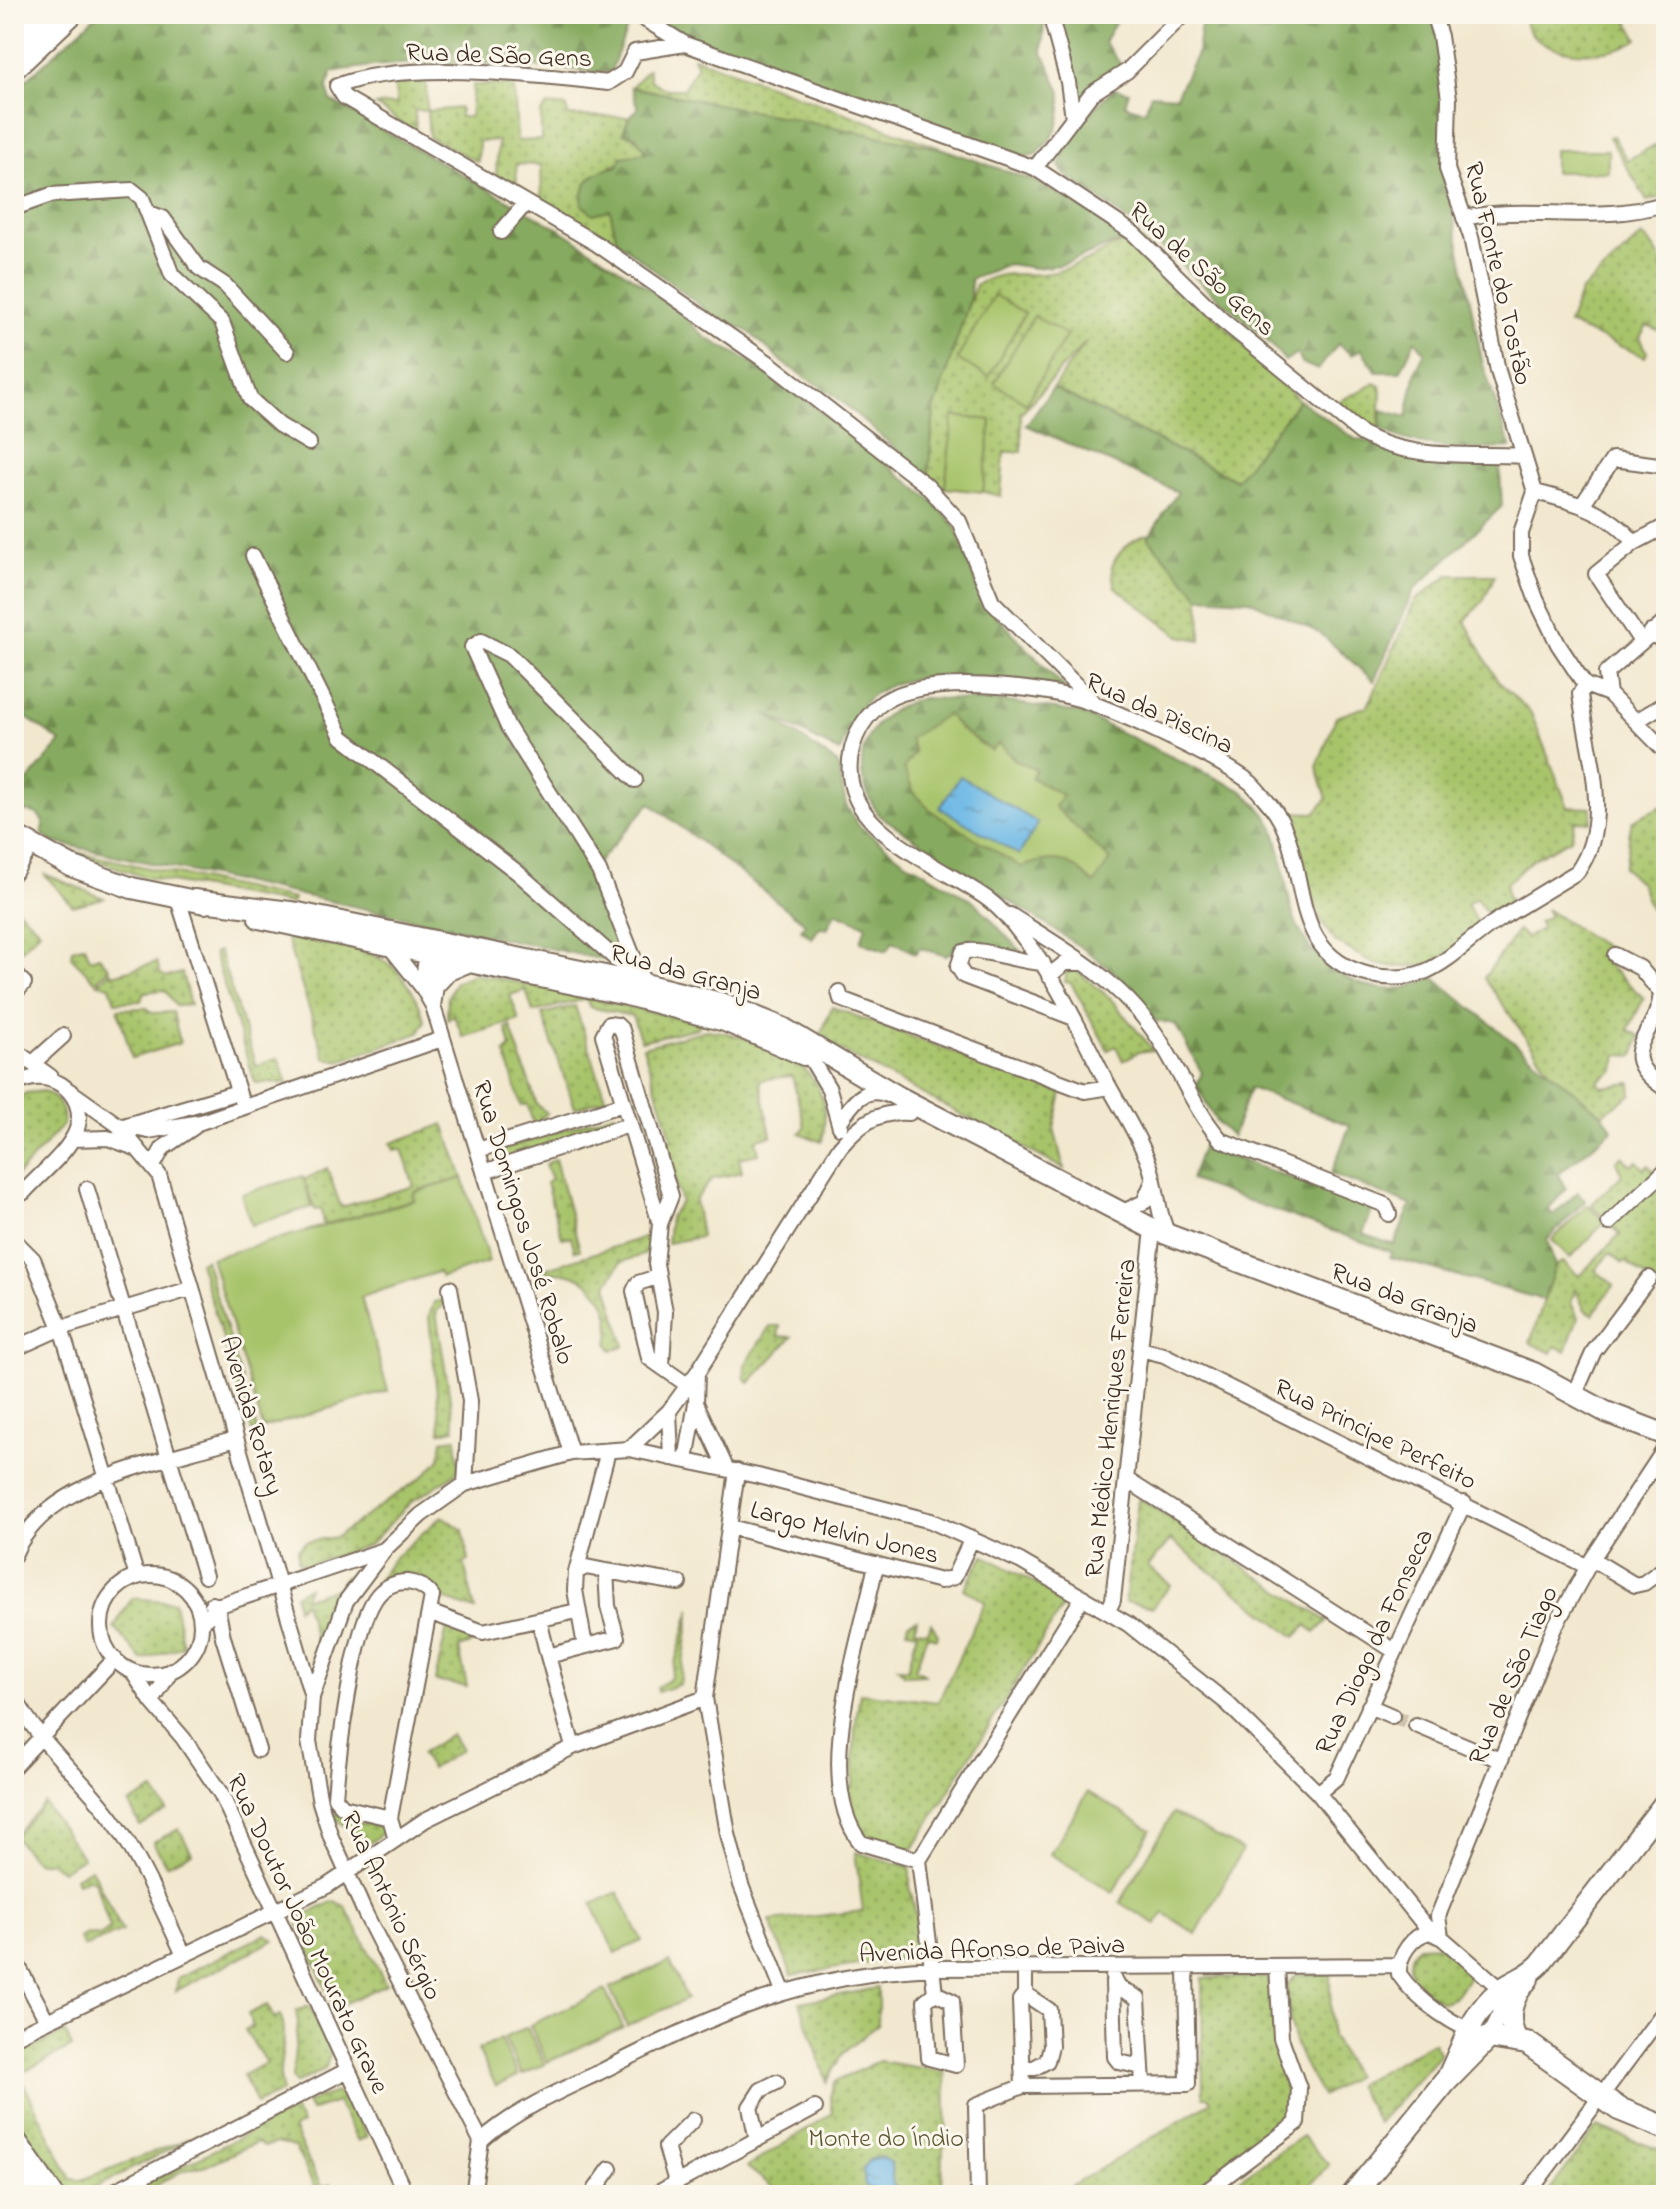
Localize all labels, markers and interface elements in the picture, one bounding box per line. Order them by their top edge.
street label: Rua de São Gens [405,35,593,79]
street label: Rua Fonte do Tostão [1453,158,1541,389]
street label: Rua de São Gens [1119,194,1283,347]
street label: Rua da Piscina [1078,664,1239,766]
street label: Rua da Granja [605,935,765,1012]
street label: Rua Domingos José Robalo [461,1076,583,1370]
street label: Rua da Granja [1325,1254,1483,1345]
street label: Rua Médico Henriques Ferreira [1076,1257,1148,1580]
street label: Avenida Rotary [208,1332,292,1500]
street label: Rua Principe Perfeito [1267,1370,1482,1501]
street label: Largo Melvin Jones [746,1492,943,1576]
street label: Rua Diogo da Fonseca [1307,1523,1445,1761]
street label: Rua de São Tiago [1460,1581,1570,1772]
street label: Rua Doutor João Mourato Grave [215,1768,397,2101]
street label: Rua António Sérgio [330,1806,451,2007]
street label: Avenida Afonso de Paiva [858,1927,1126,1975]
park label: Monte do Índio [808,2121,964,2159]

